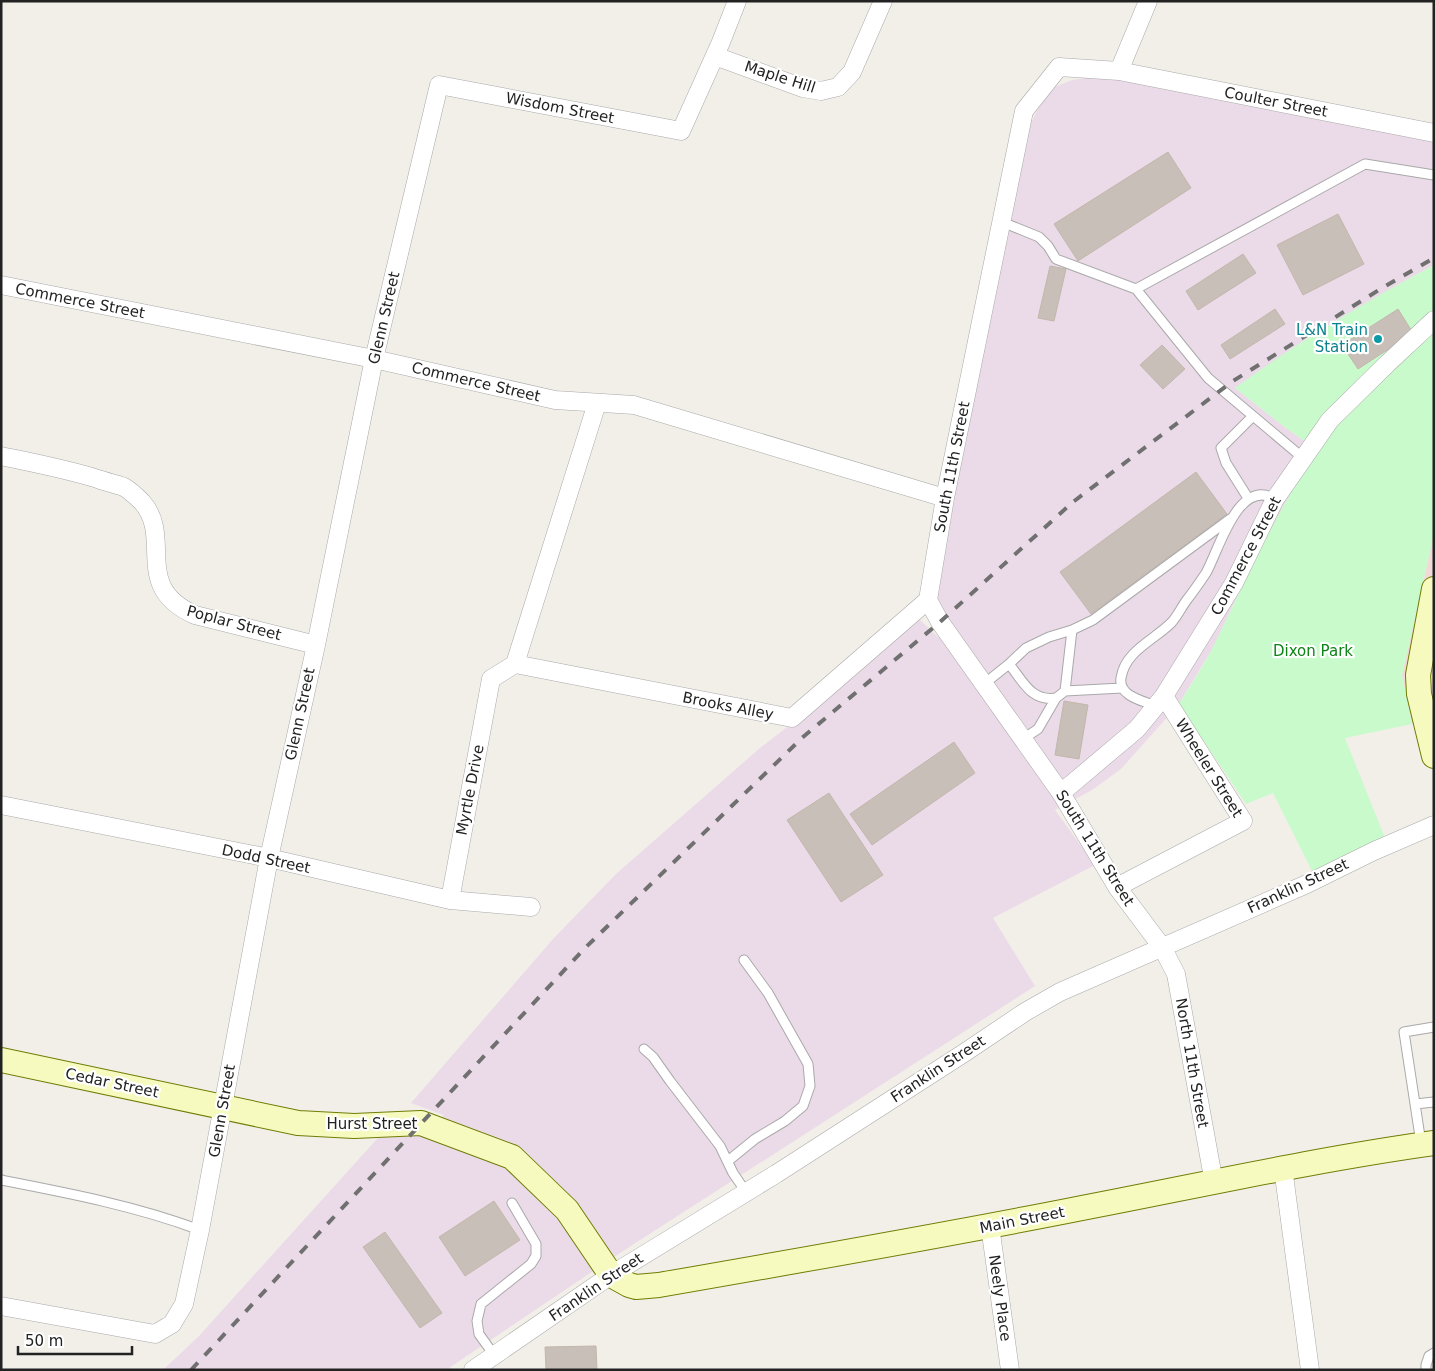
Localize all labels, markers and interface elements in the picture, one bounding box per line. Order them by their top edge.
street label: Maple Hill [742,57,818,97]
street label: Coulter Street [1223,83,1329,121]
street label: Wisdom Street [504,89,616,127]
street label: Glenn Street [365,270,403,366]
street label: Commerce Street [14,280,147,322]
place label: L&N Train Station [1296,321,1368,356]
marker: L&N Train Station [1372,333,1384,345]
street label: Commerce Street [410,358,542,406]
street label: South 11th Street [930,400,974,534]
street label: Commerce Street [1207,494,1285,618]
street label: Poplar Street [185,602,283,644]
park label: Dixon Park [1273,642,1353,660]
street label: Glenn Street [281,666,319,762]
street label: Brooks Alley [681,688,775,724]
street label: Wheeler Street [1172,715,1247,821]
street label: Myrtle Drive [452,743,488,837]
street label: South 11th Street [1052,787,1138,909]
street label: Dodd Street [220,841,312,877]
street label: Franklin Street [1245,855,1351,917]
street label: North 11th Street [1172,997,1212,1129]
street label: Franklin Street [887,1032,989,1106]
street label: Glenn Street [205,1063,239,1159]
street label: Cedar Street [64,1064,160,1102]
street label: Hurst Street [327,1115,418,1133]
street label: Main Street [978,1203,1066,1237]
street label: Franklin Street [546,1249,646,1325]
street label: Neely Place [985,1253,1015,1343]
scale bar [18,1324,131,1356]
text: 50 m [25,1332,63,1350]

